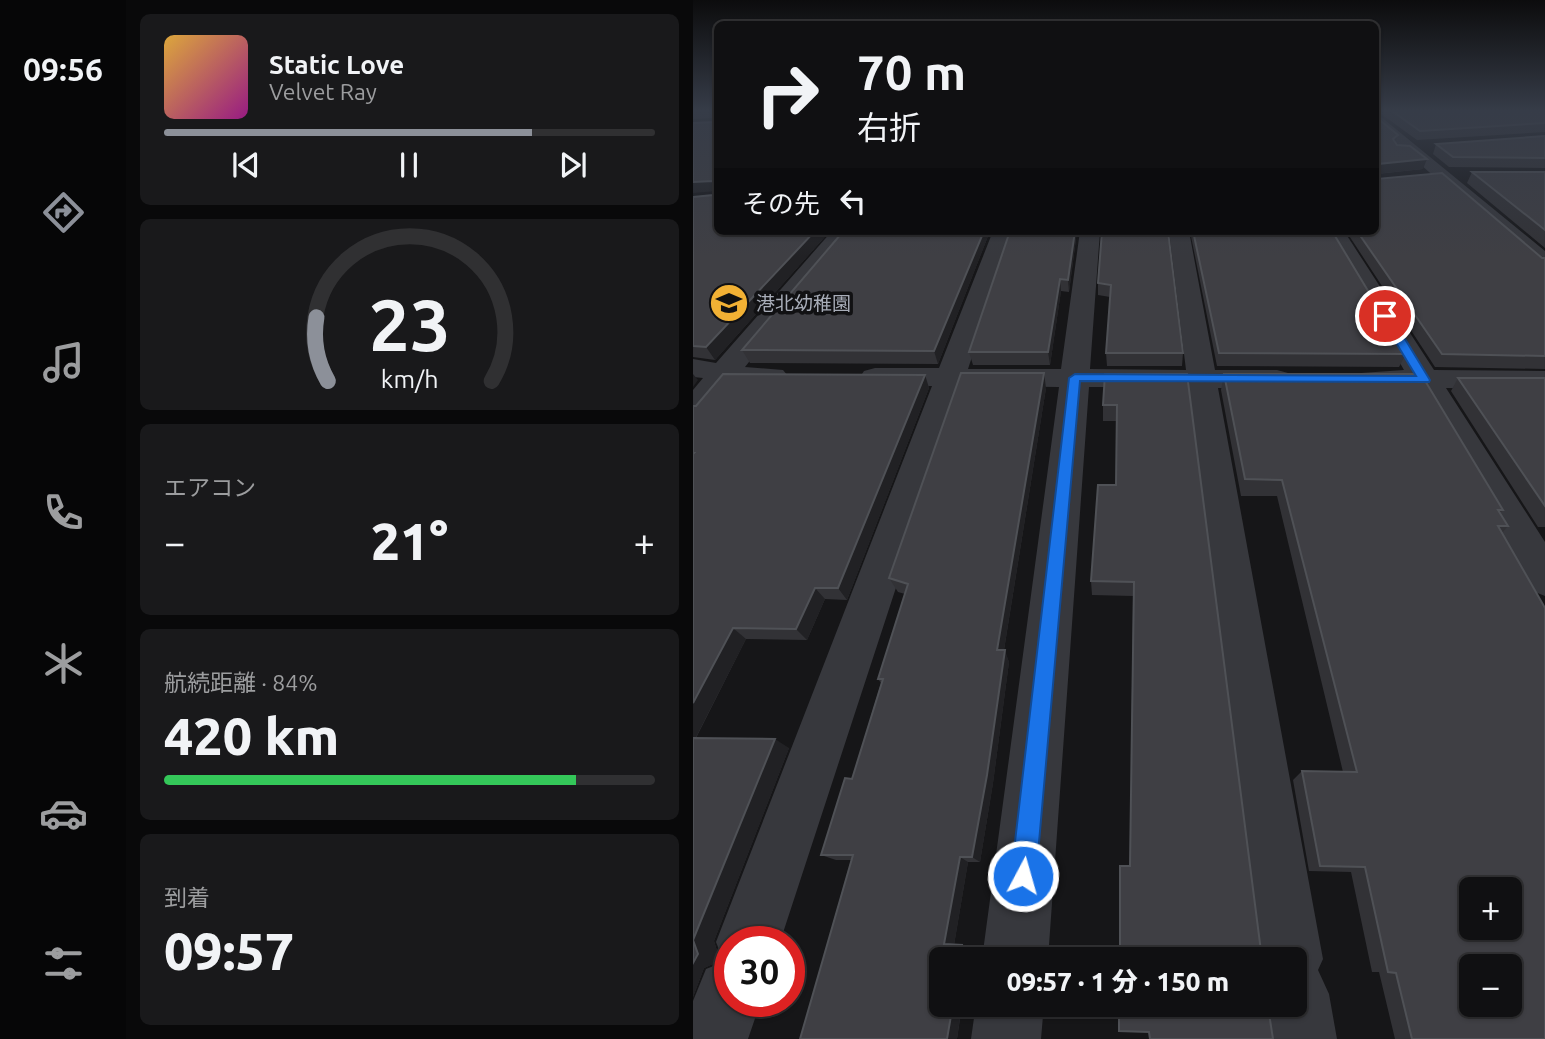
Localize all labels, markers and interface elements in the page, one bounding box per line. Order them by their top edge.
text: 70 m [857,44,966,99]
icon: right [742,49,833,140]
text: Static Love [269,50,404,79]
text: 09:56 [23,51,103,87]
text: Velvet Ray [269,79,377,104]
text: 右折 [857,109,921,145]
icon: previous [227,146,265,184]
icon: pause [390,146,428,184]
icon: next [554,146,592,184]
icon: left [834,182,872,220]
icon: directions [39,188,88,237]
text: その先 [742,189,820,218]
school or university icon: 港北幼稚園 [708,282,750,324]
text: 23 [368,283,451,365]
pin [1355,286,1415,346]
place label: 港北幼稚園 [756,292,851,314]
icon: arrive [1366,297,1404,335]
icon: music [39,338,88,387]
text: km/h [381,364,438,392]
text: エアコン [164,475,256,500]
icon: phone [39,488,88,537]
text: 21° [371,512,448,570]
text: − [164,521,185,563]
text: + [634,521,655,563]
icon: climate [39,639,88,688]
text: 航続距離 · 84% [164,670,317,695]
text: 420 km [164,707,339,765]
icon: car [39,789,88,838]
position arrow [986,839,1060,913]
map controls [1459,877,1522,1017]
button: + [1459,877,1522,940]
text: 到着 [164,885,210,910]
text: 09:57 [164,922,294,980]
speed limit sign: 30 [714,926,805,1017]
icon: filters [39,939,88,988]
button: − [1459,954,1522,1017]
text: 09:57 · 1 分 · 150 m [1007,967,1229,996]

